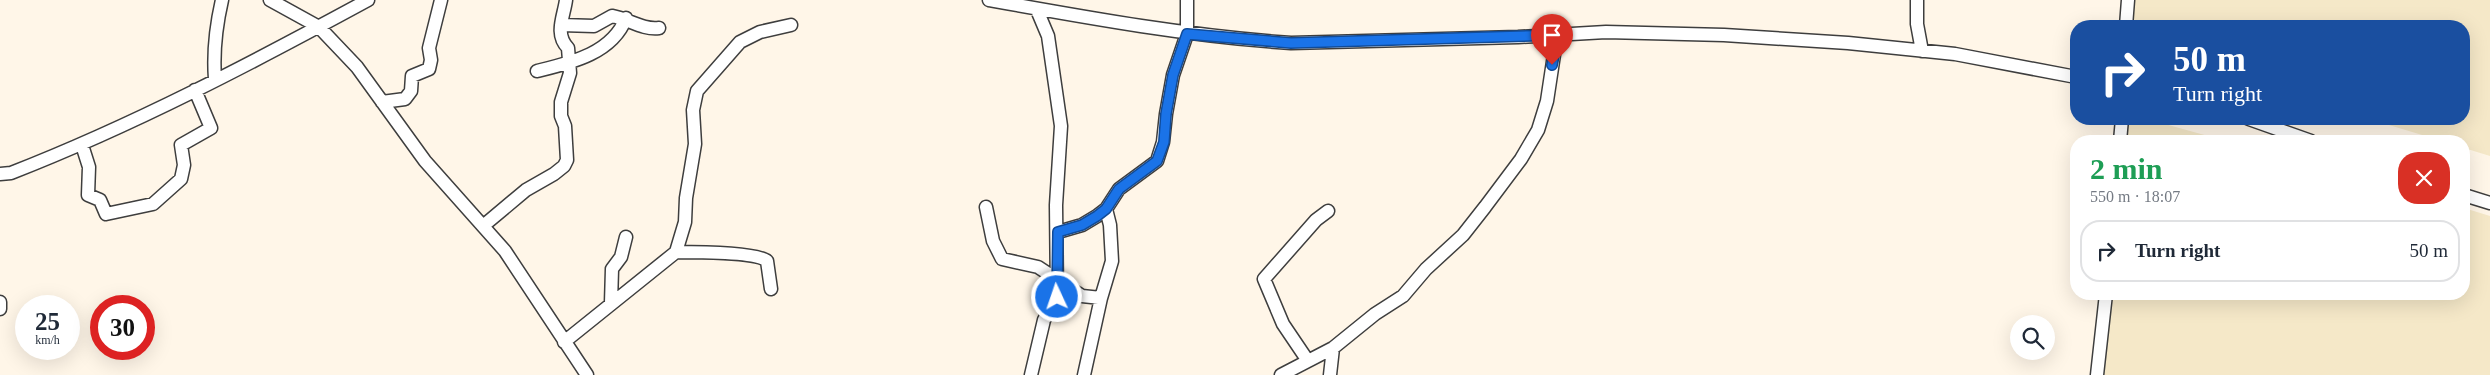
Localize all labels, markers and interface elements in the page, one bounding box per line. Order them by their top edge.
pin [1531,14,1573,65]
icon: arrive [1538,21,1566,49]
icon: right [2090,40,2155,105]
text: 50 m [2173,40,2246,79]
text: Turn right [2173,81,2262,106]
text: 2 min [2090,152,2163,185]
button: close [2398,152,2450,204]
text: 550 m · 18:07 [2090,188,2180,205]
icon: right [2092,237,2120,265]
text: Turn right [2135,240,2220,261]
text: 50 m [2409,240,2448,261]
position arrow [1030,270,1082,322]
speed limit sign: 30 [90,295,155,360]
text: 25 [35,308,60,335]
map controls [2010,315,2055,360]
button: search [2010,315,2055,360]
text: km/h [35,333,60,347]

